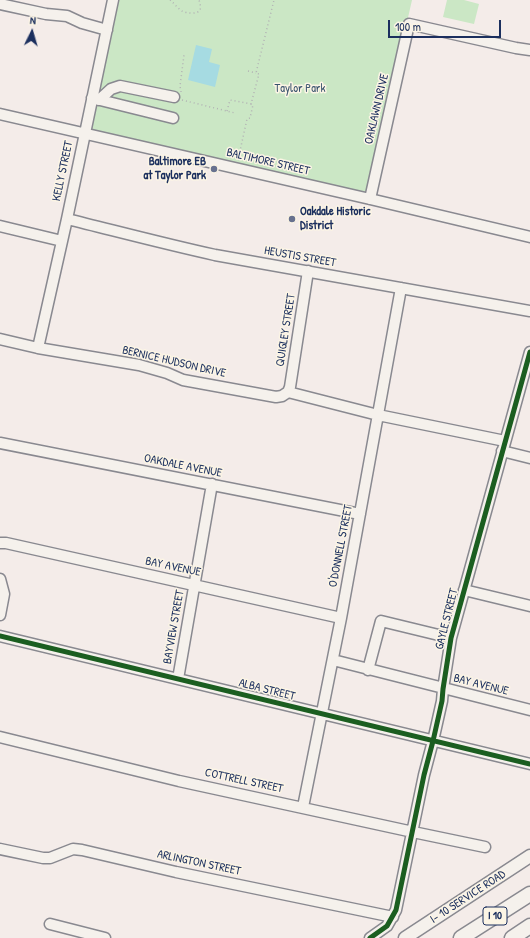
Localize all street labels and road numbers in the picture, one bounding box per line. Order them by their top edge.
street label: OAKLAWN DRIVE [362,72,392,146]
street label: KELLY STREET [50,139,76,203]
street label: BALTIMORE STREET [225,145,311,179]
street label: HEUSTIS STREET [263,244,337,270]
street label: QUIGLEY STREET [273,292,299,368]
street label: BERNICE HUDSON DRIVE [121,343,227,381]
street label: OAKDALE AVENUE [143,451,223,481]
street label: O'DONNELL STREET [326,504,356,588]
street label: BAY AVENUE [144,554,202,580]
street label: GAYLE STREET [432,587,462,651]
street label: BAYVIEW STREET [160,589,188,665]
street label: BAY AVENUE [452,671,510,699]
street label: ALBA STREET [237,676,297,704]
street label: COTTRELL STREET [204,766,284,796]
street label: ARLINGTON STREET [156,847,242,879]
street label: I- 10 SERVICE ROAD [428,867,508,927]
road number: I 10 [483,907,507,925]

